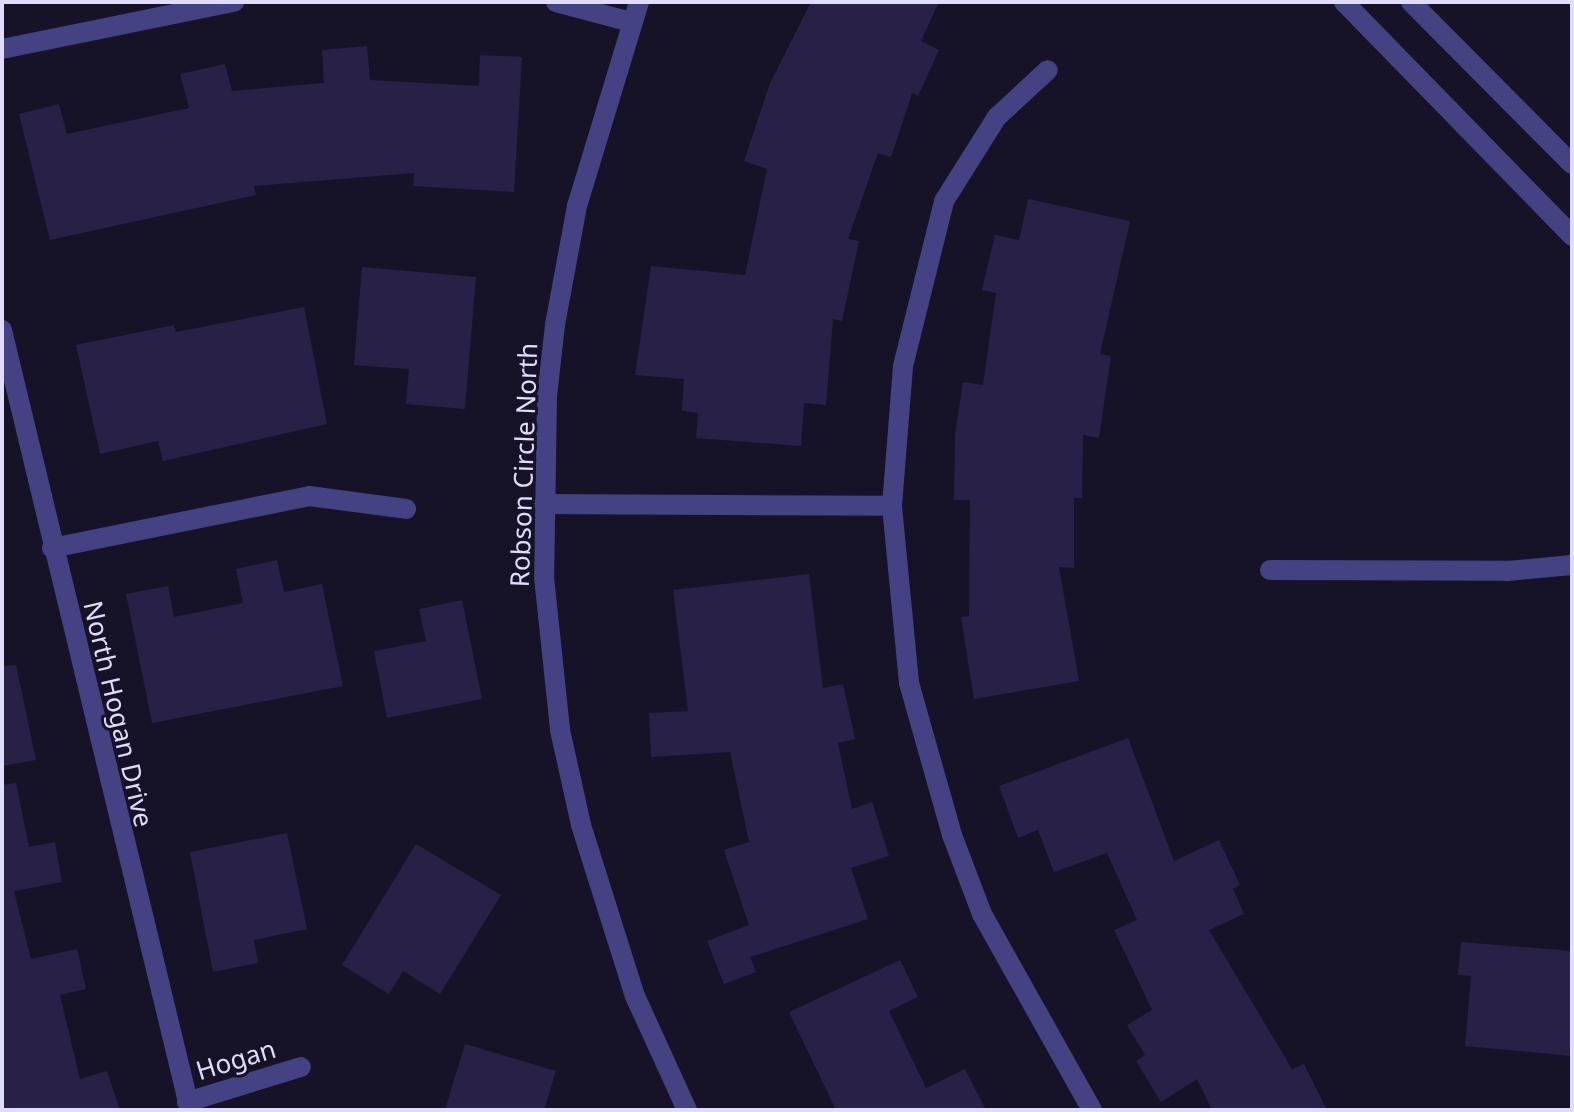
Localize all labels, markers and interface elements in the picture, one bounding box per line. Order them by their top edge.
street label: Robson Circle North [504,342,544,588]
street label: North Hogan Drive [77,598,159,830]
street label: Hogan [192,1033,280,1087]

